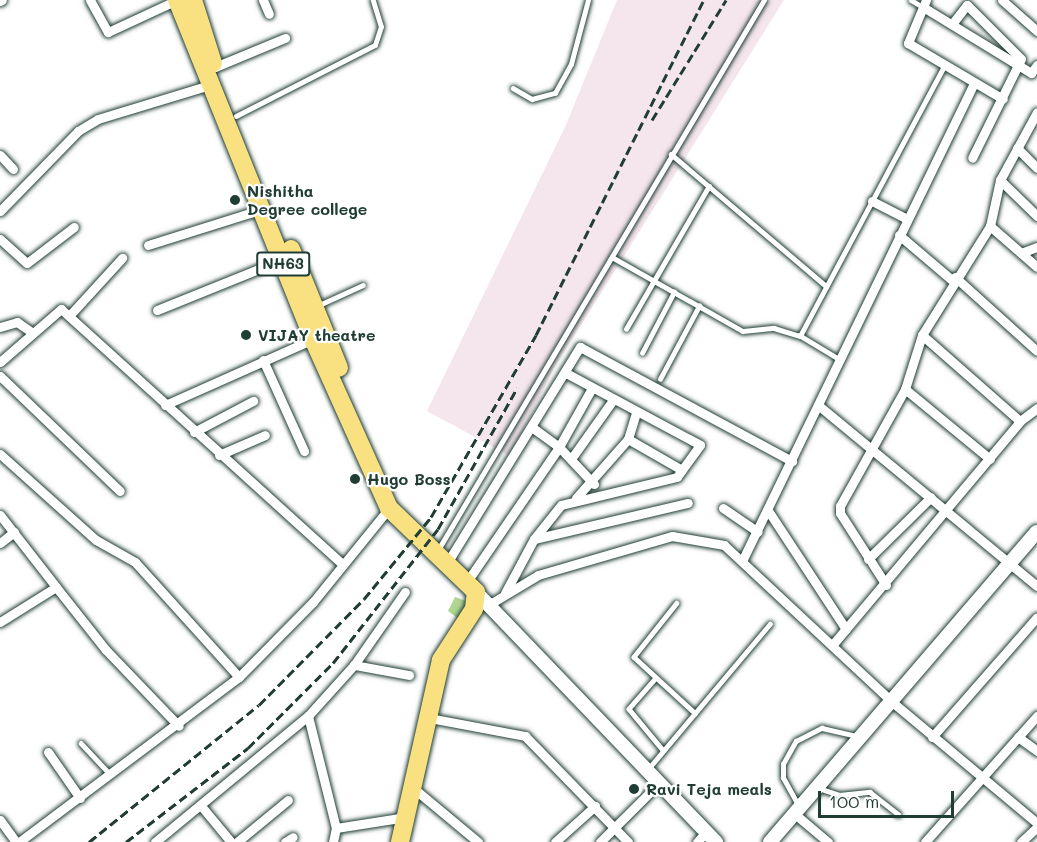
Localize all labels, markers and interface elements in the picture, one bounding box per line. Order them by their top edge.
place label: Nishitha Degree college [247,181,367,219]
marker: Nishitha Degree college [228,193,242,207]
road number: NH63 [256,252,310,276]
place label: VIJAY theatre [258,325,375,345]
marker: VIJAY theatre [239,328,253,342]
place label: Hugo Boss [367,469,451,489]
marker: Hugo Boss [348,472,362,486]
place label: Ravi Teja meals [646,779,772,799]
scale bar [821,779,958,817]
marker: Ravi Teja meals [627,782,641,796]
text: 100 m [829,789,879,813]

